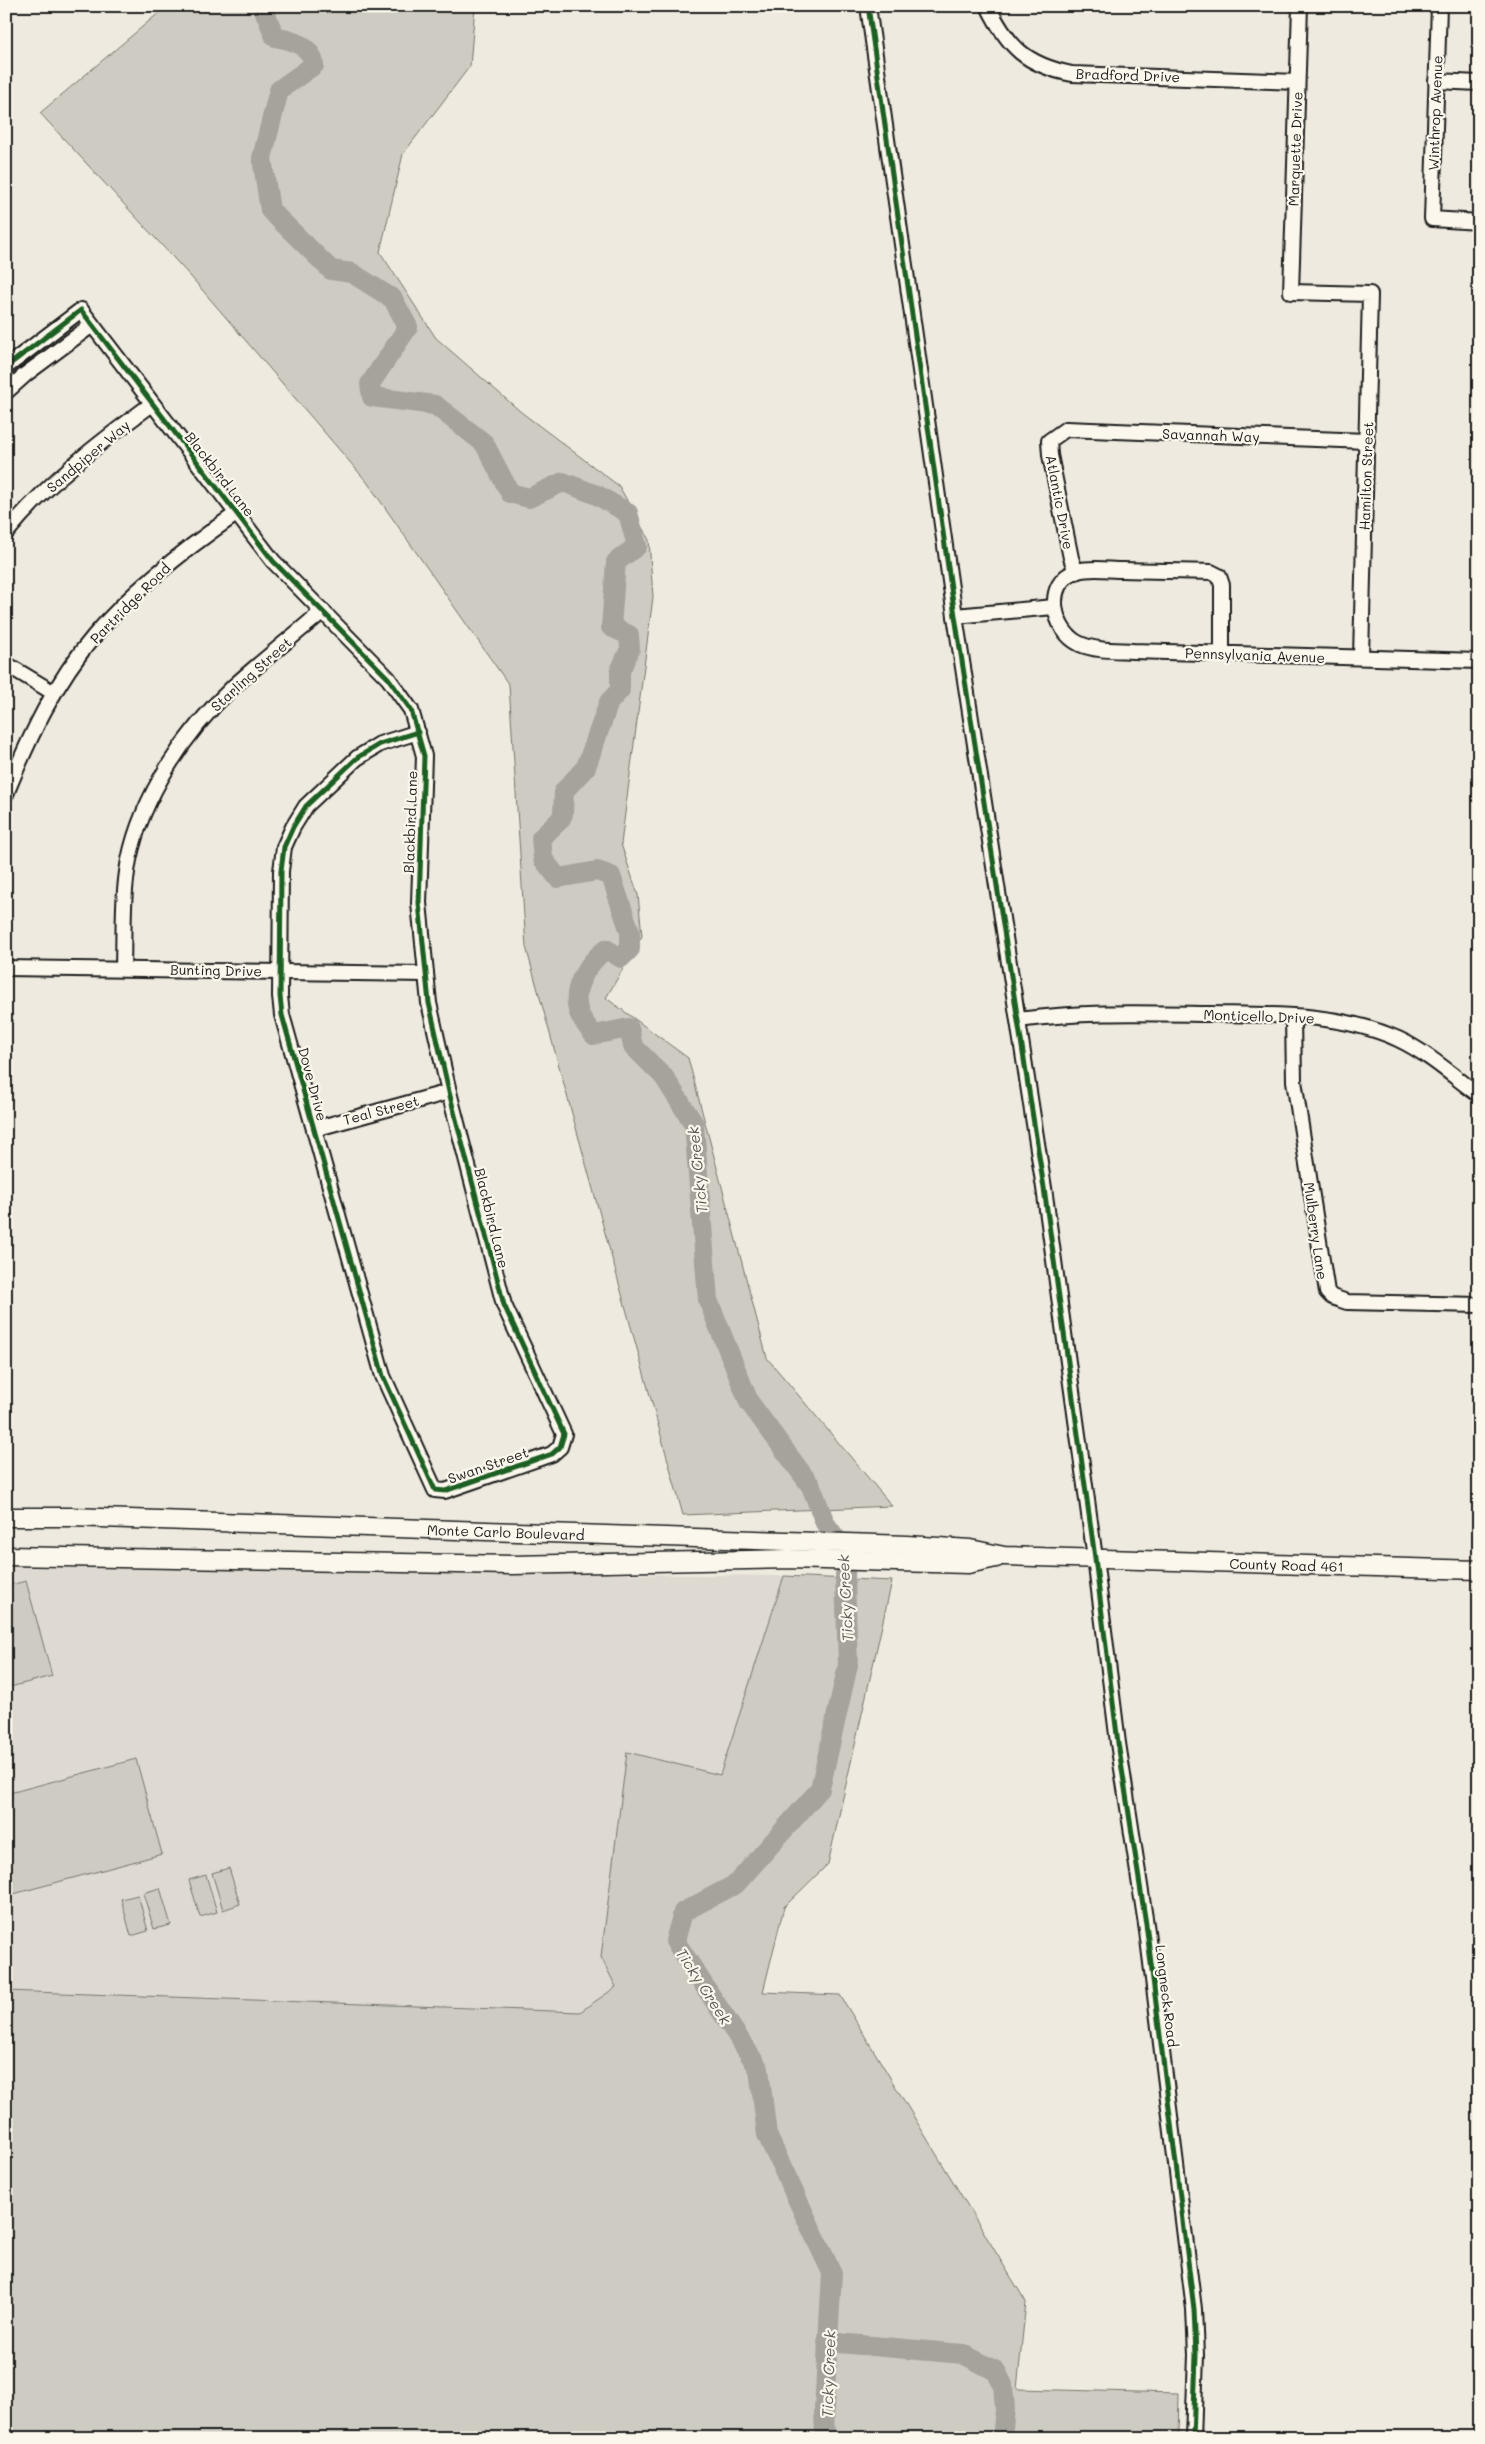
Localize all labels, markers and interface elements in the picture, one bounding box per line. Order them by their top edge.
street label: Winthrop Avenue [1423,55,1447,171]
street label: Bradford Drive [1075,64,1181,86]
street label: Marquette Drive [1284,91,1306,207]
street label: Sandpiper Way [42,416,134,496]
street label: Hamilton Street [1355,421,1377,531]
street label: Savannah Way [1162,424,1260,446]
street label: Blackbird Lane [181,428,259,520]
street label: Atlantic Drive [1042,453,1078,551]
street label: Partridge Road [86,558,175,647]
street label: Starling Street [207,633,295,715]
street label: Pennsylvania Avenue [1185,643,1325,667]
street label: Blackbird Lane [399,770,421,874]
street label: Bunting Drive [170,960,262,980]
street label: Monticello Drive [1203,1005,1315,1027]
street label: Dove Drive [294,1045,332,1123]
street label: Teal Street [341,1091,421,1129]
water label: Ticky Creek [682,1125,711,1214]
street label: Blackbird Lane [470,1166,514,1270]
street label: Mulberry Lane [1300,1181,1332,1281]
street label: Swan Street [445,1442,531,1488]
street label: Monte Carlo Boulevard [427,1519,585,1544]
water label: Ticky Creek [833,1553,857,1642]
street label: County Road 461 [1229,1553,1344,1576]
water label: Ticky Creek [672,1944,737,2029]
street label: Longneck Road [1151,1944,1183,2048]
water label: Ticky Creek [816,2329,840,2418]

